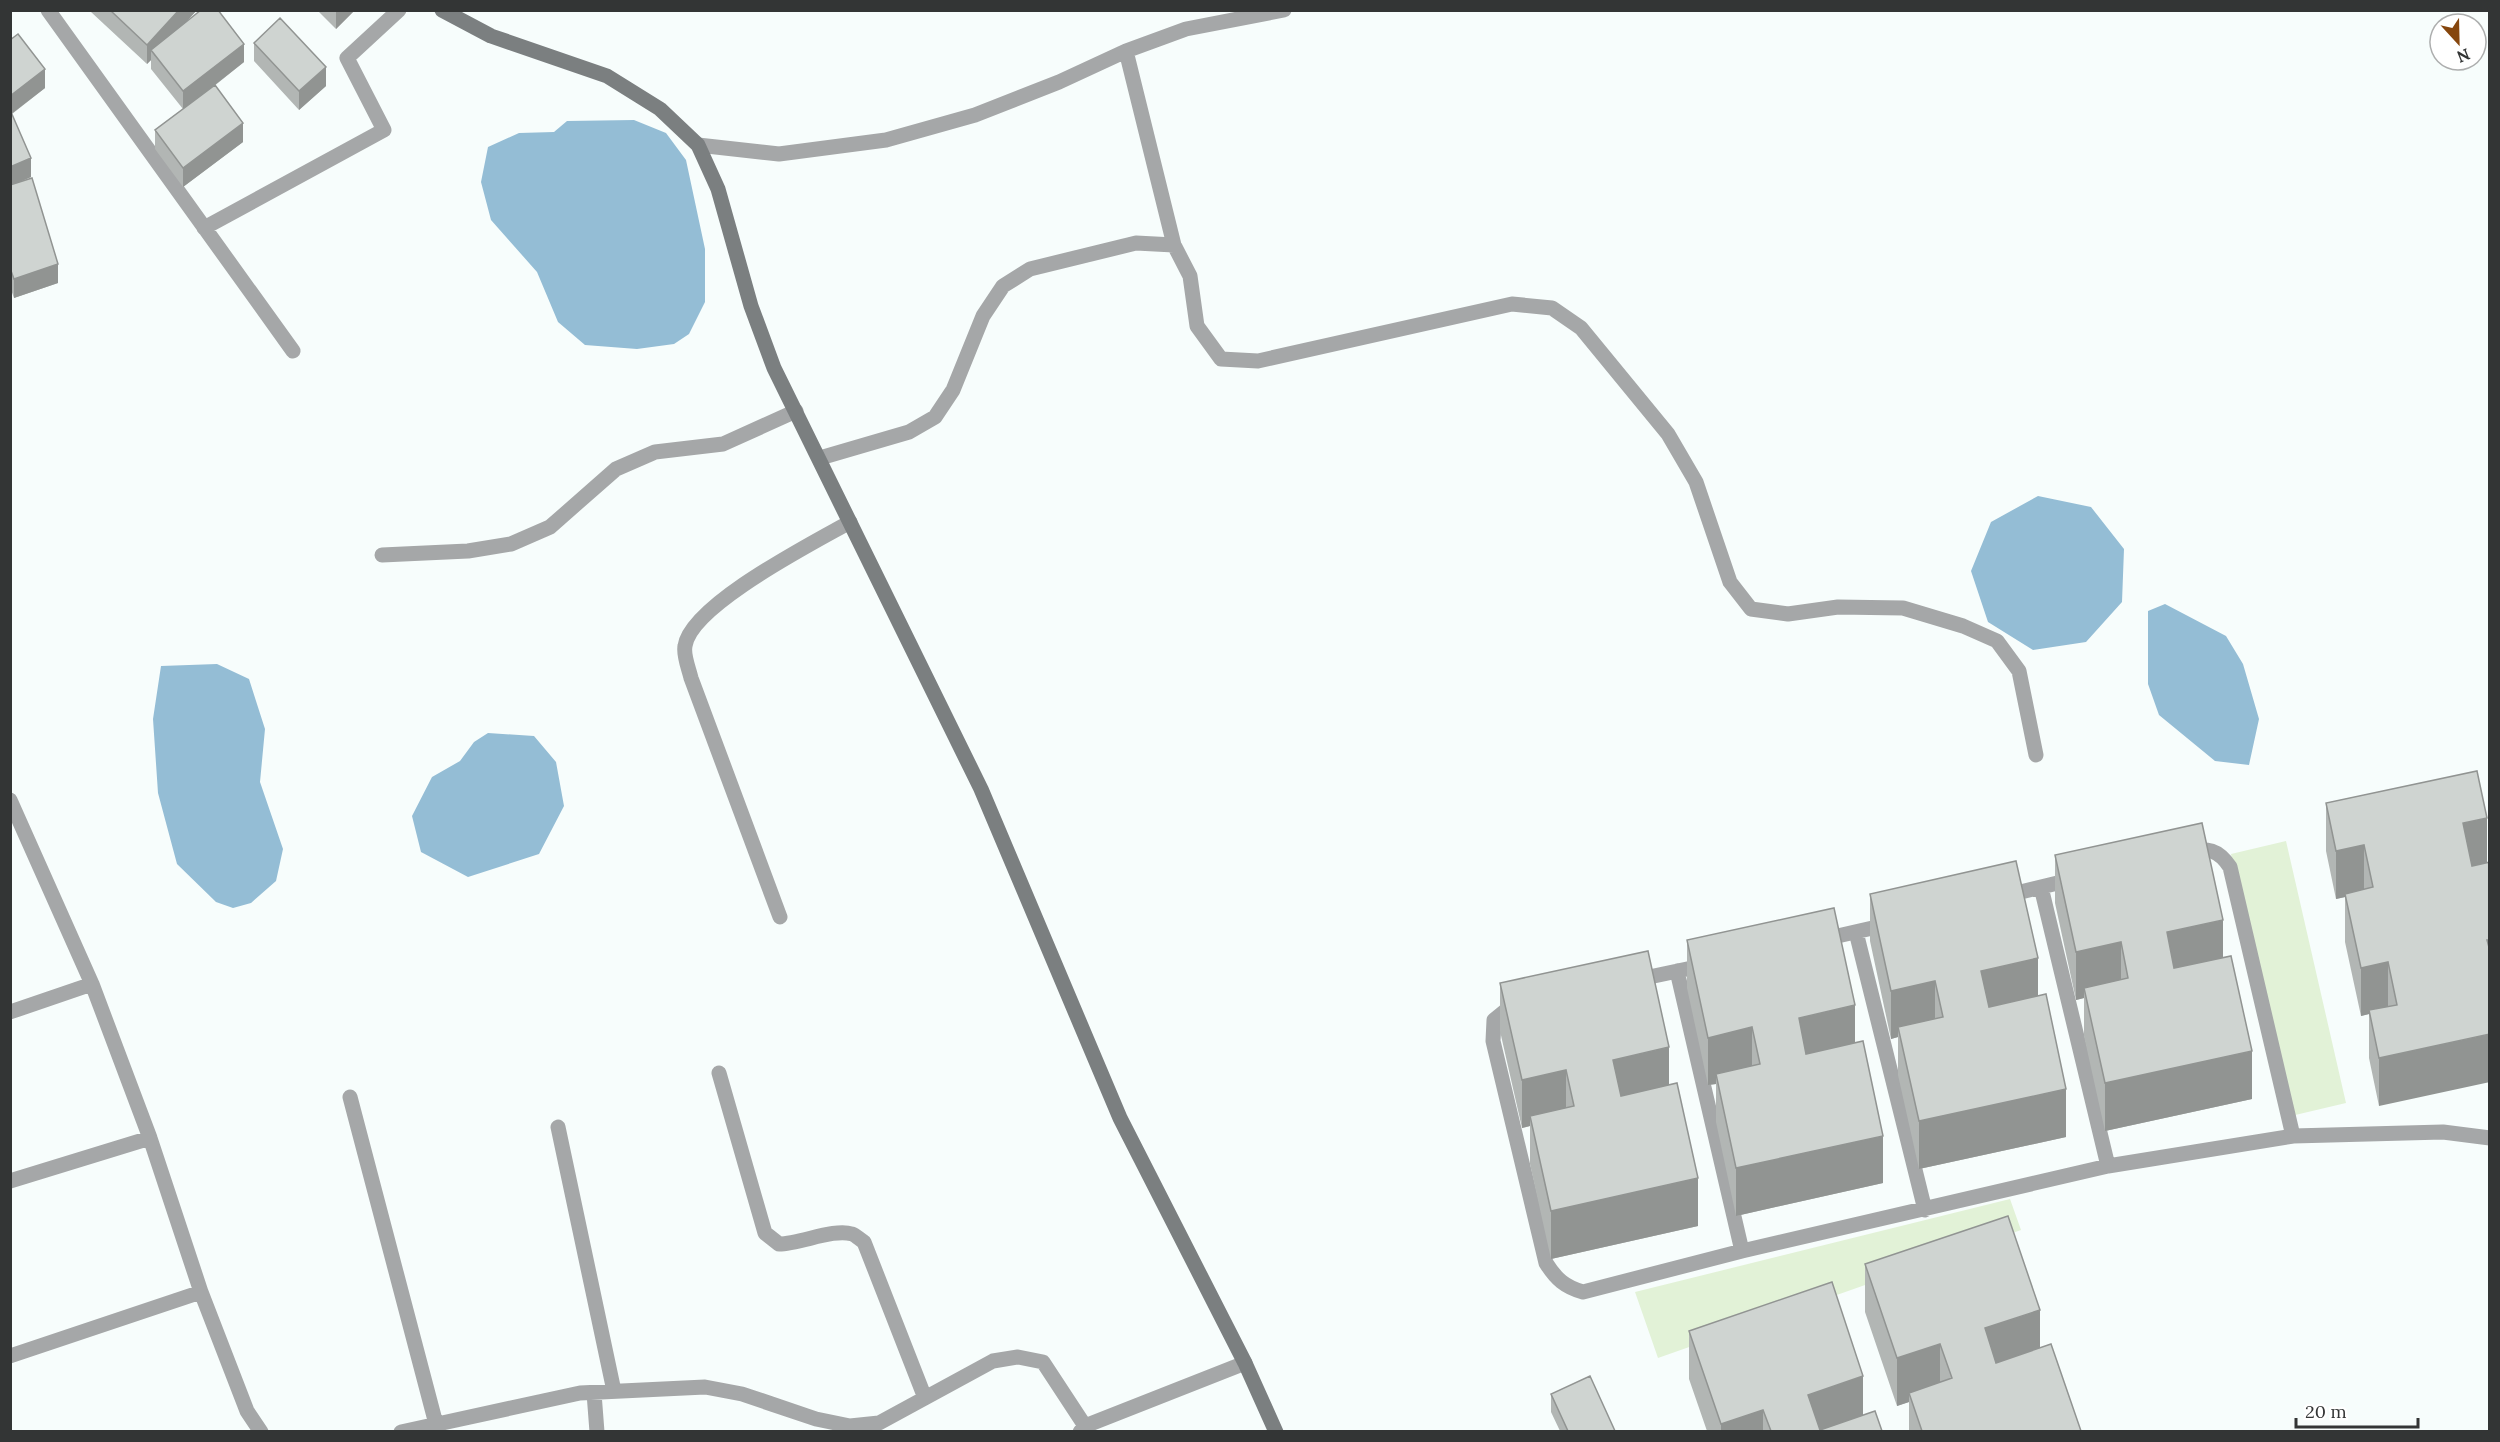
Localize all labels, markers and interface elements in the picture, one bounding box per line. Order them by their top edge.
north arrow [2428,12,2488,72]
text: N [2454,44,2473,67]
scale bar [2296,1391,2418,1429]
text: 20 m [2305,1400,2347,1423]

